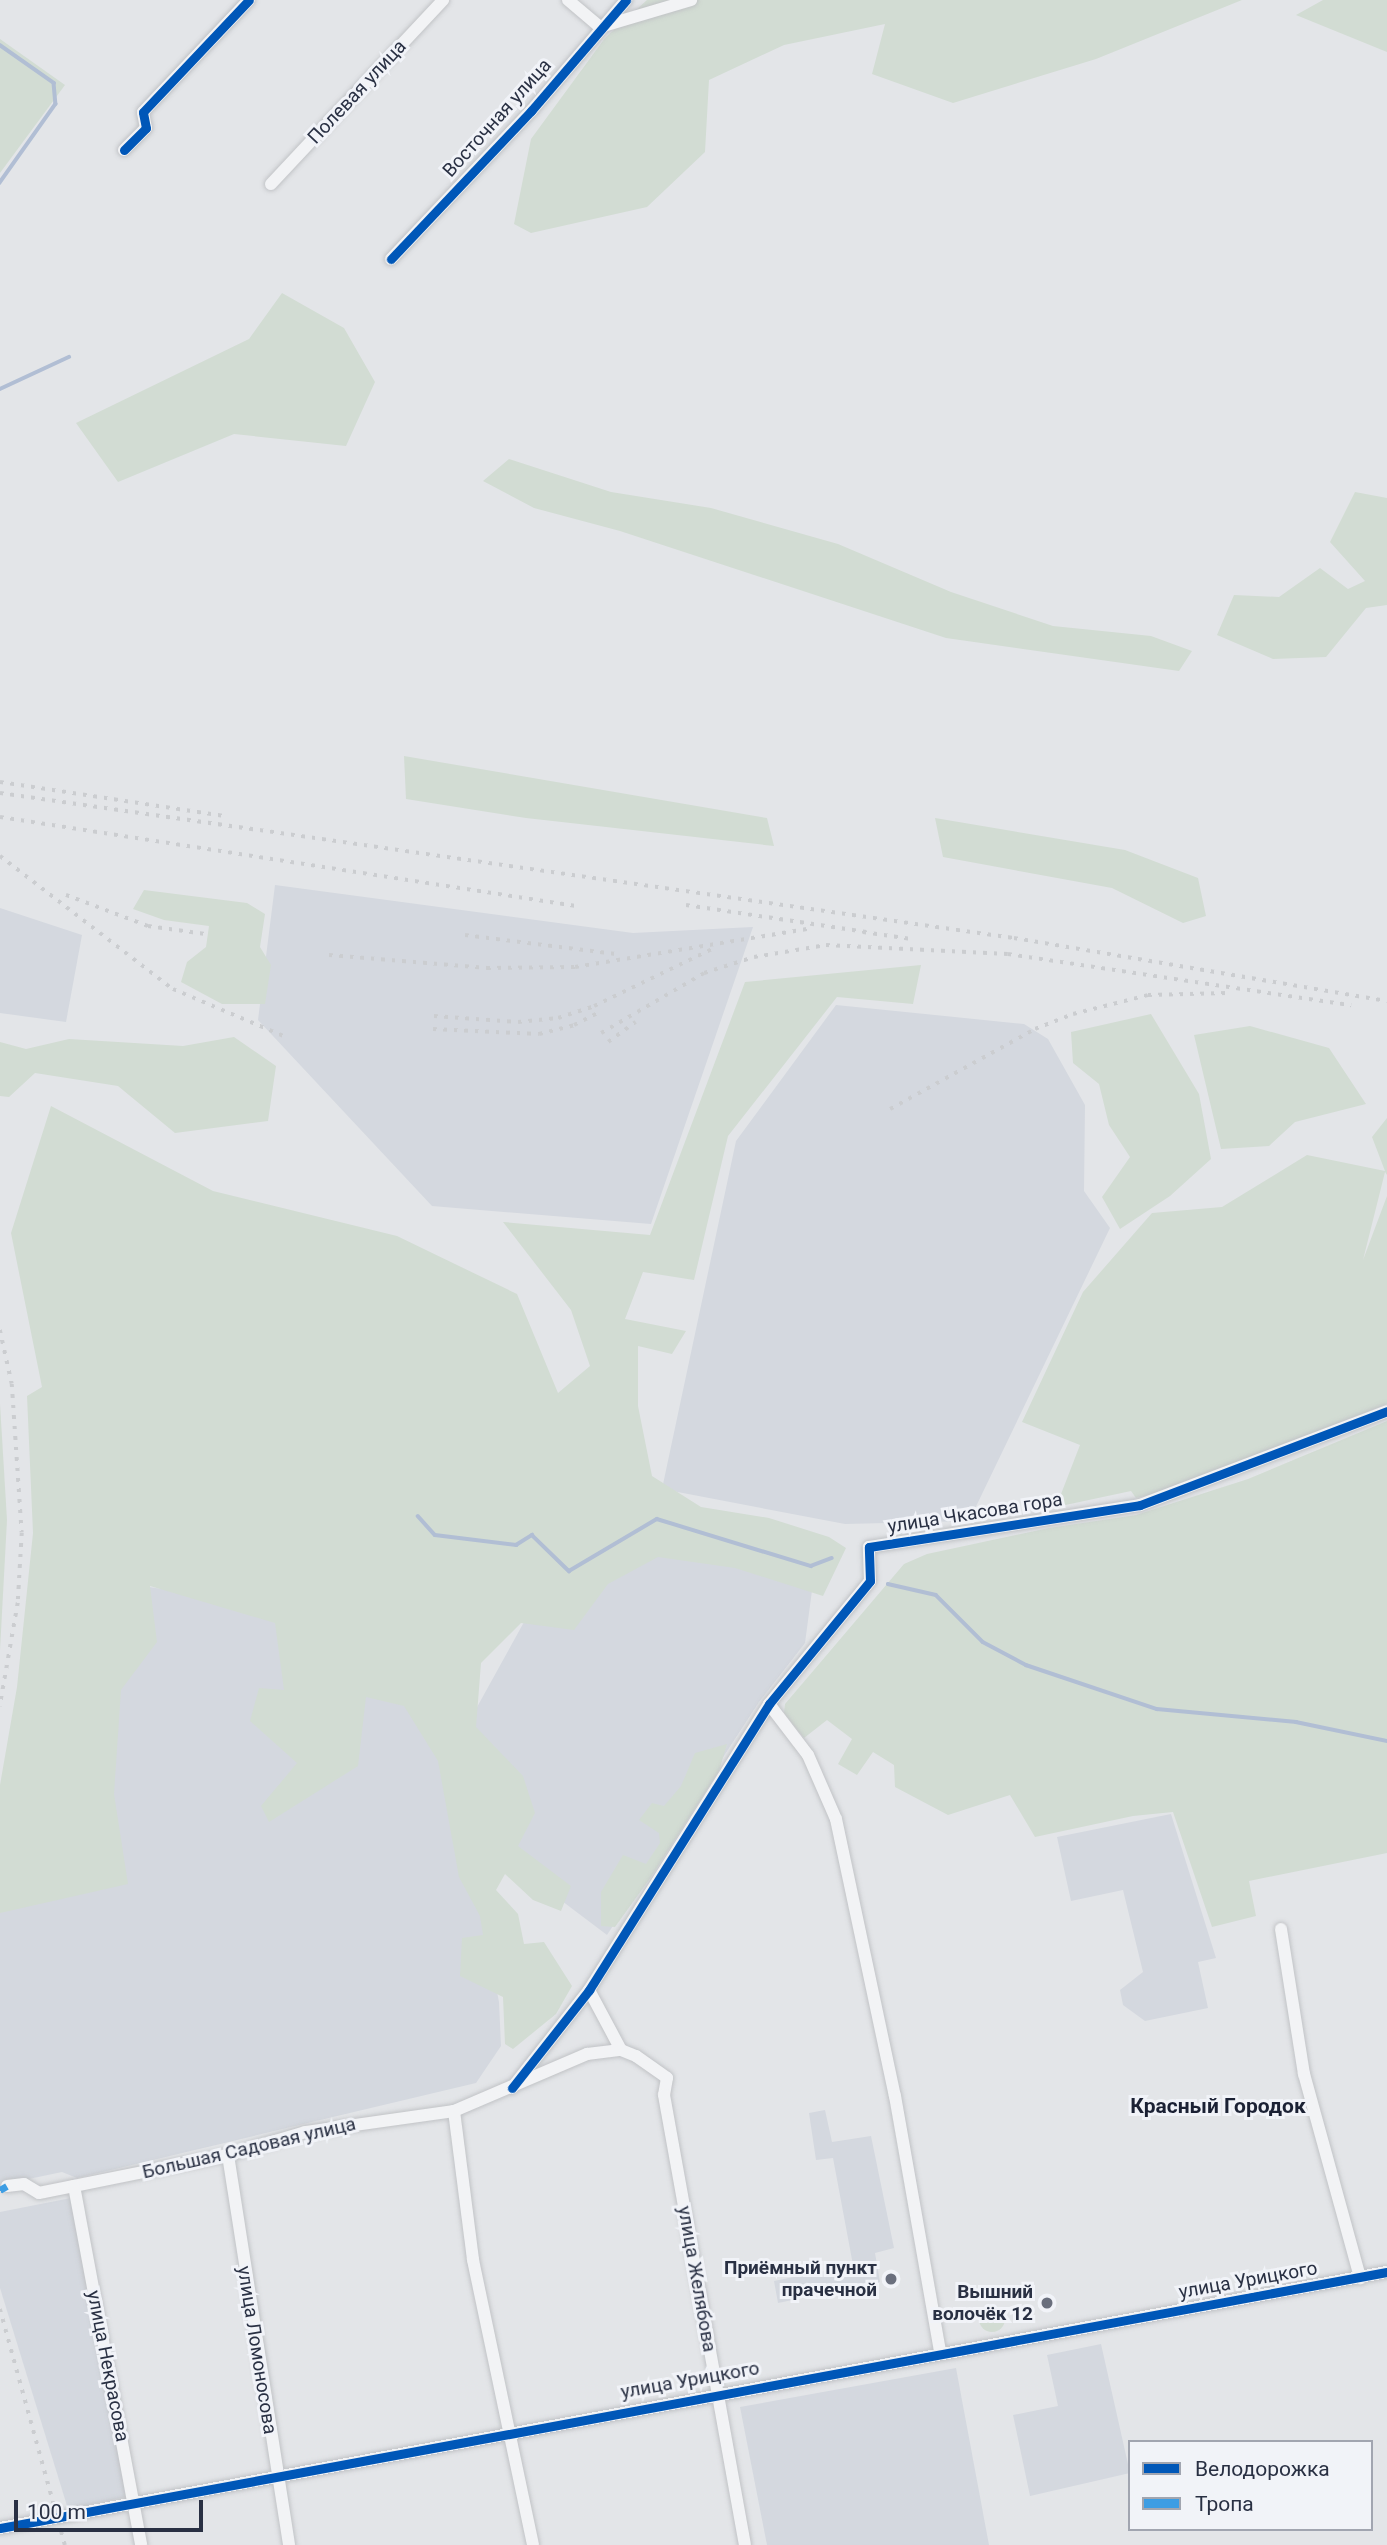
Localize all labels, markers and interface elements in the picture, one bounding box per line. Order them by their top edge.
street label: Полевая улица [303,35,411,149]
street label: Восточная улица [438,54,556,182]
street label: улица Чкасова гора [886,1488,1064,1538]
district label: Красный Городок [1130,2093,1306,2119]
street label: Большая Садовая улица [140,2112,358,2184]
street label: улица Желябова [673,2204,721,2354]
place label: Приёмный пункт прачечной [724,2257,877,2301]
street label: улица Урицкого [1177,2257,1319,2303]
street label: улица Ломоносова [232,2264,282,2436]
marker: Приёмный пункт прачечной [883,2271,899,2287]
place label: Вышний волочёк 12 [932,2281,1033,2325]
street label: улица Некрасова [82,2288,134,2444]
marker: Вышний волочёк 12 [1039,2295,1055,2311]
street label: улица Урицкого [619,2357,761,2403]
legend [1128,2440,1373,2531]
text: Велодорожка [1195,2457,1330,2481]
scale bar [18,2486,206,2530]
text: Тропа [1195,2492,1254,2516]
text: 100 m [27,2500,86,2524]

